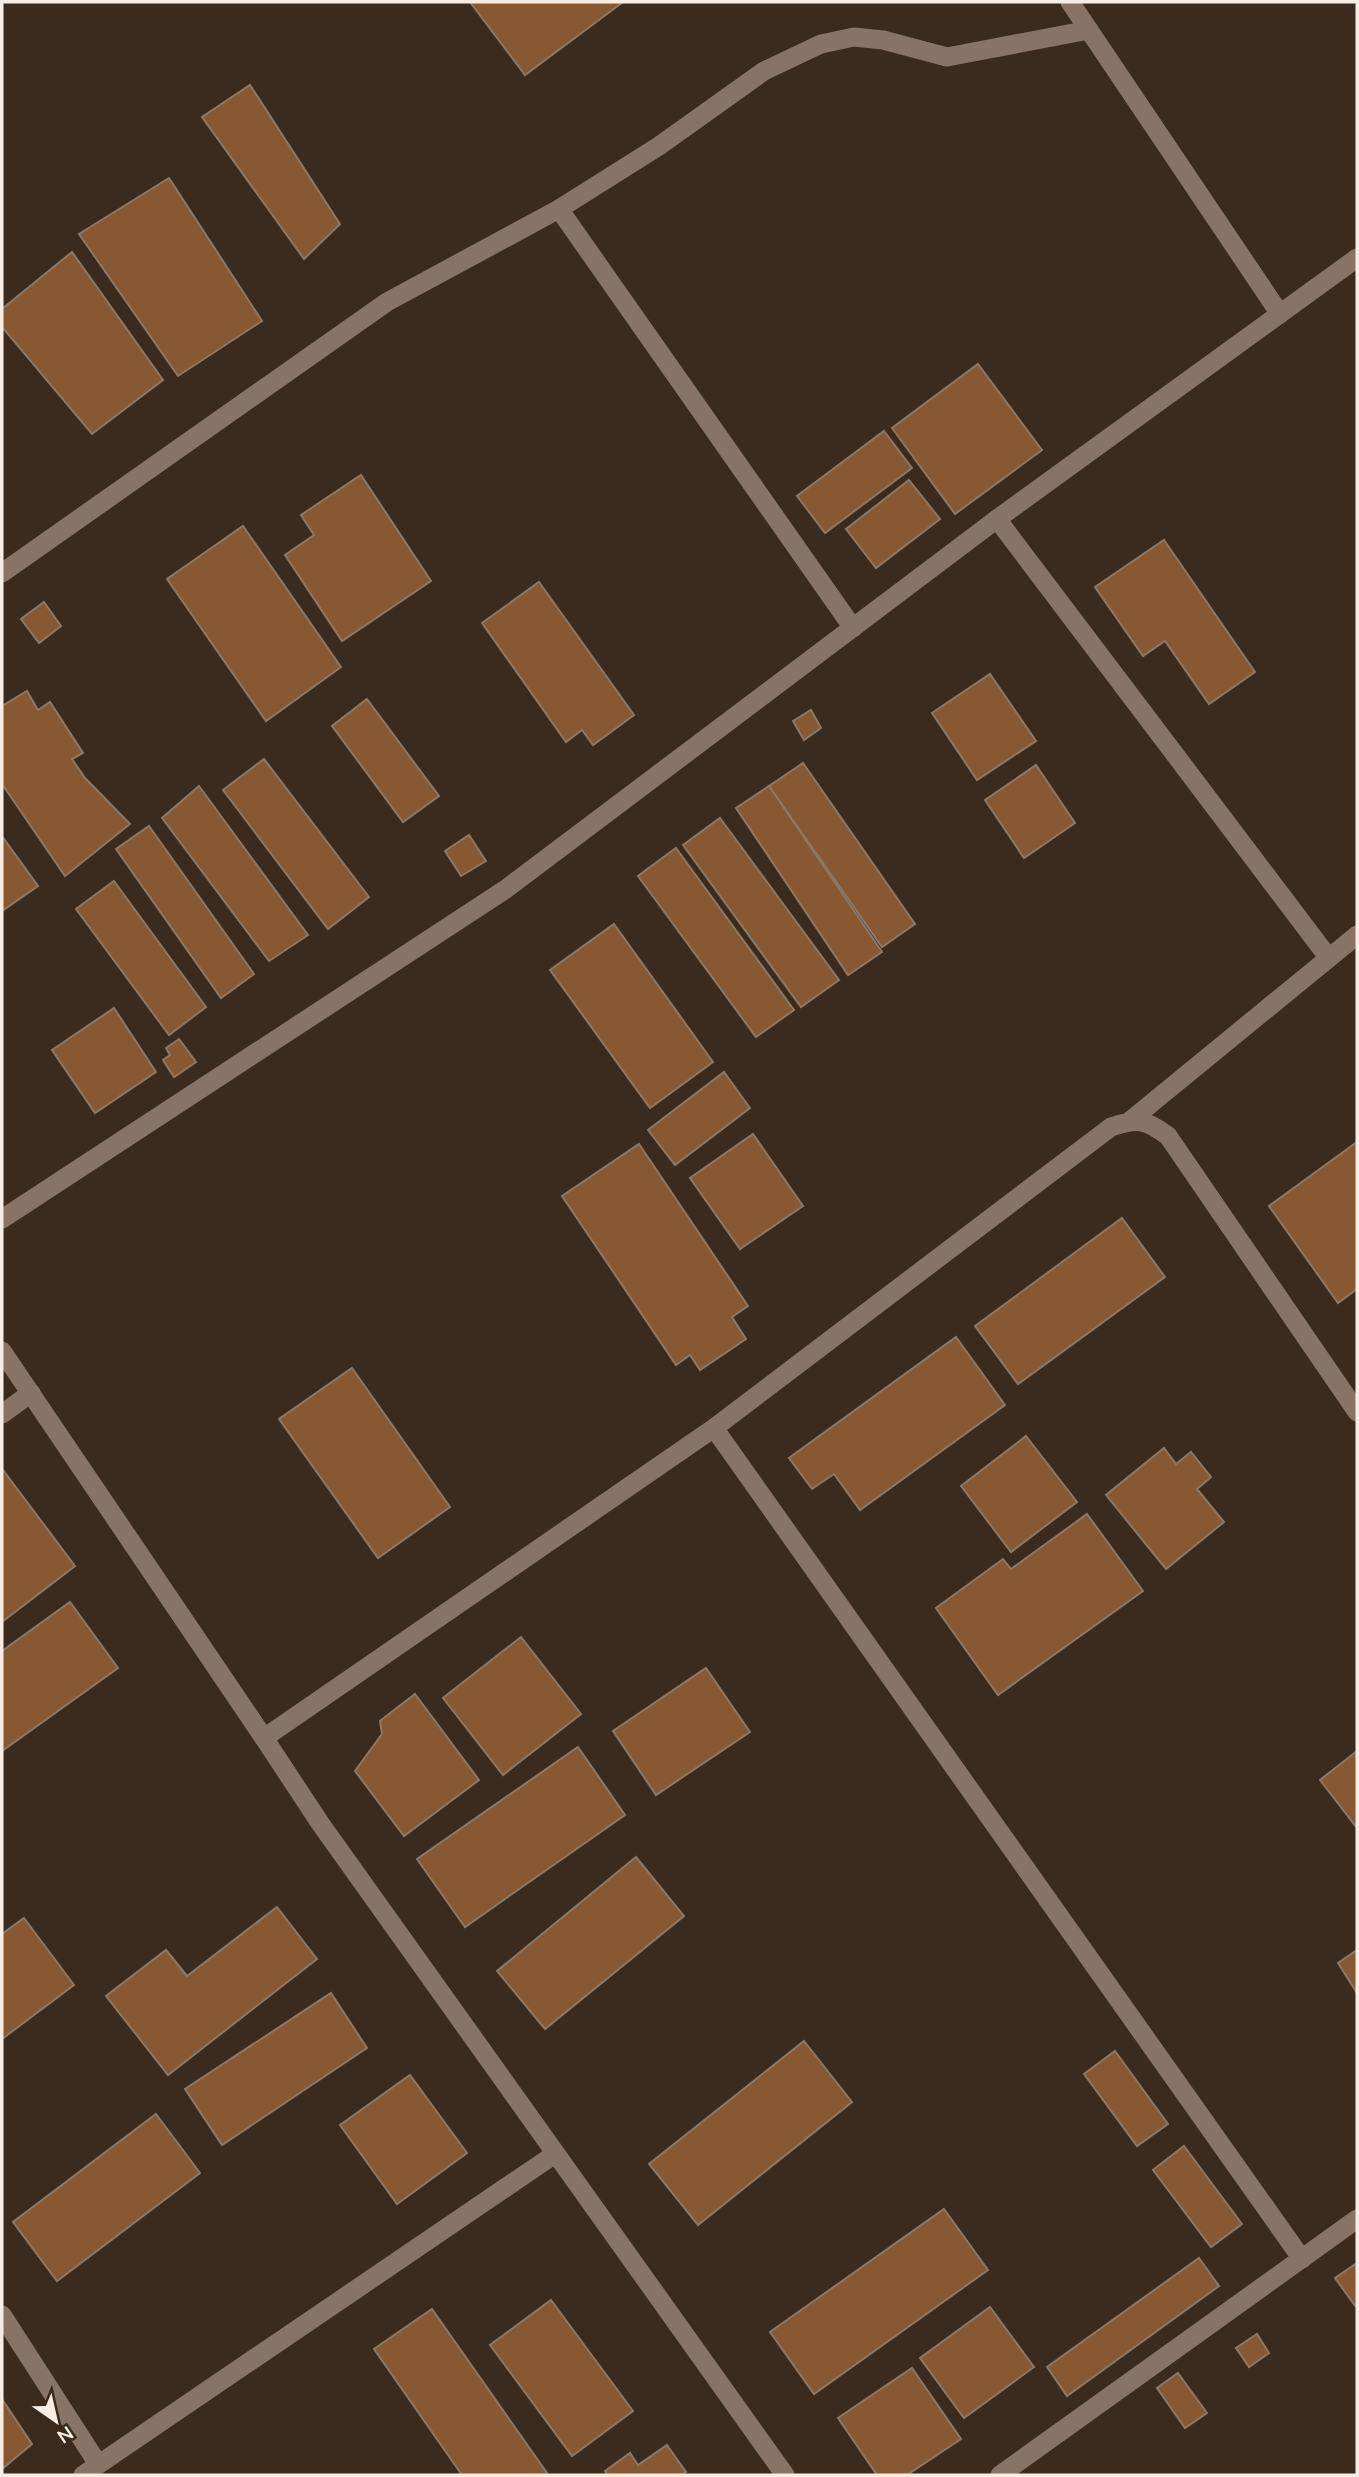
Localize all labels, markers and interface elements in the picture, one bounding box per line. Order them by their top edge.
north arrow [21,2386,91,2456]
text: N [53,2421,78,2449]

